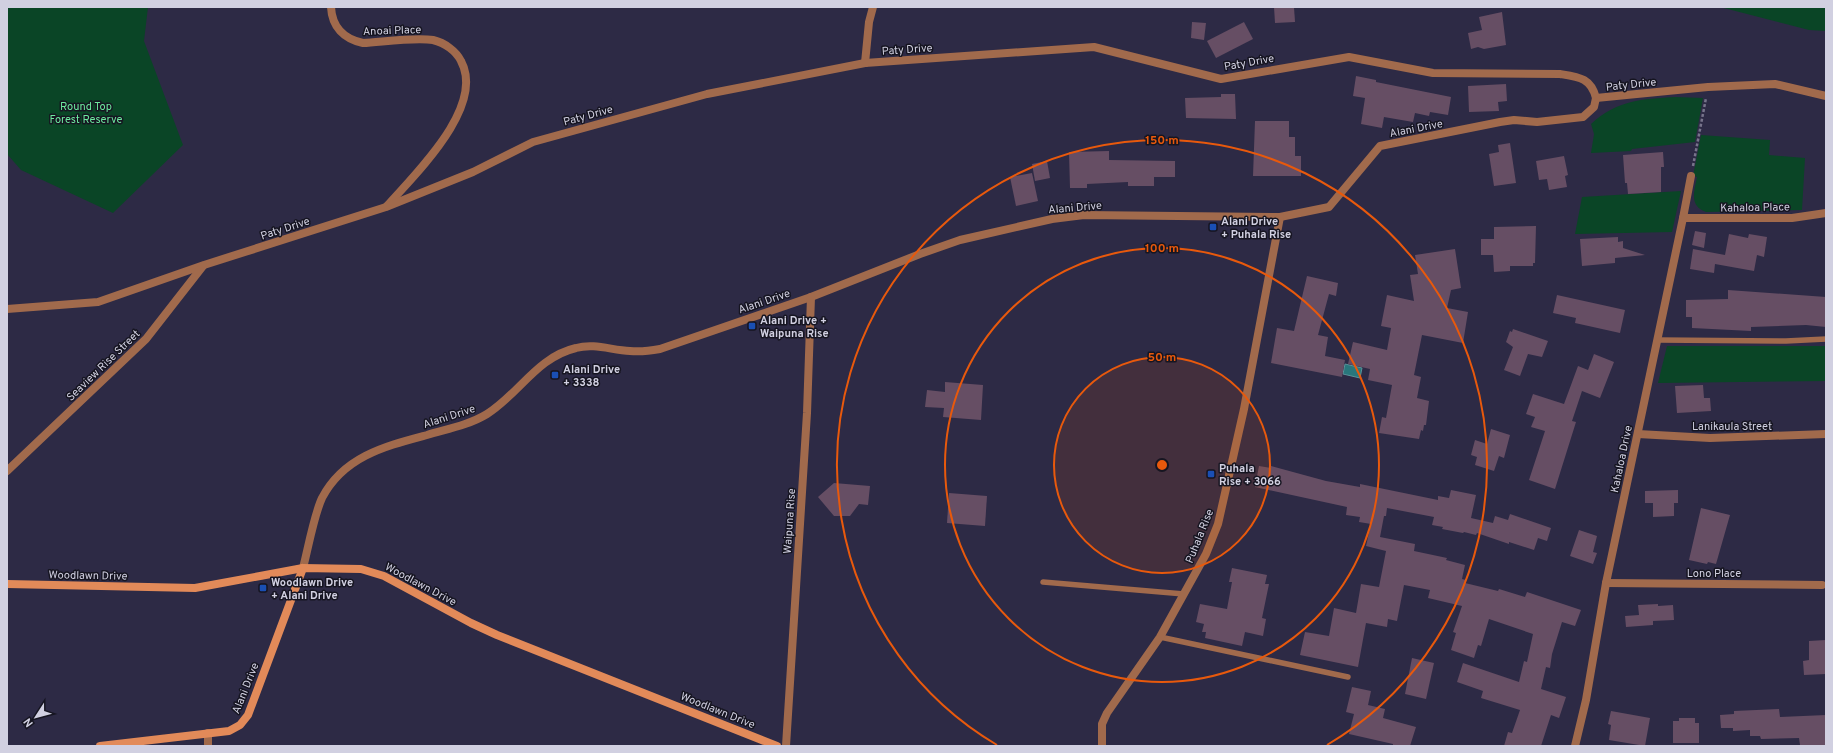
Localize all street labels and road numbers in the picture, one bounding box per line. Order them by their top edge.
street label: Anoai Place [363,23,422,39]
street label: Paty Drive [881,41,933,59]
street label: Paty Drive [1223,52,1275,74]
street label: Paty Drive [1605,75,1657,95]
street label: Paty Drive [562,103,615,129]
street label: Alani Drive [1388,117,1444,141]
street label: Alani Drive [1048,199,1103,217]
street label: Kahaloa Place [1720,200,1790,216]
street label: Paty Drive [259,214,312,243]
street label: Alani Drive [737,287,792,317]
street label: Seaview Rise Street [64,327,143,404]
street label: Alani Drive [422,402,477,432]
street label: Lanikaula Street [1692,420,1772,434]
street label: Kahaloa Drive [1608,424,1636,494]
street label: Waipuna Rise [781,488,799,554]
street label: Puhala Rise [1183,507,1217,566]
street label: Woodlawn Drive [382,560,459,610]
street label: Lono Place [1687,567,1741,581]
street label: Woodlawn Drive [48,568,128,584]
street label: Alani Drive [229,661,263,716]
street label: Woodlawn Drive [678,690,757,732]

